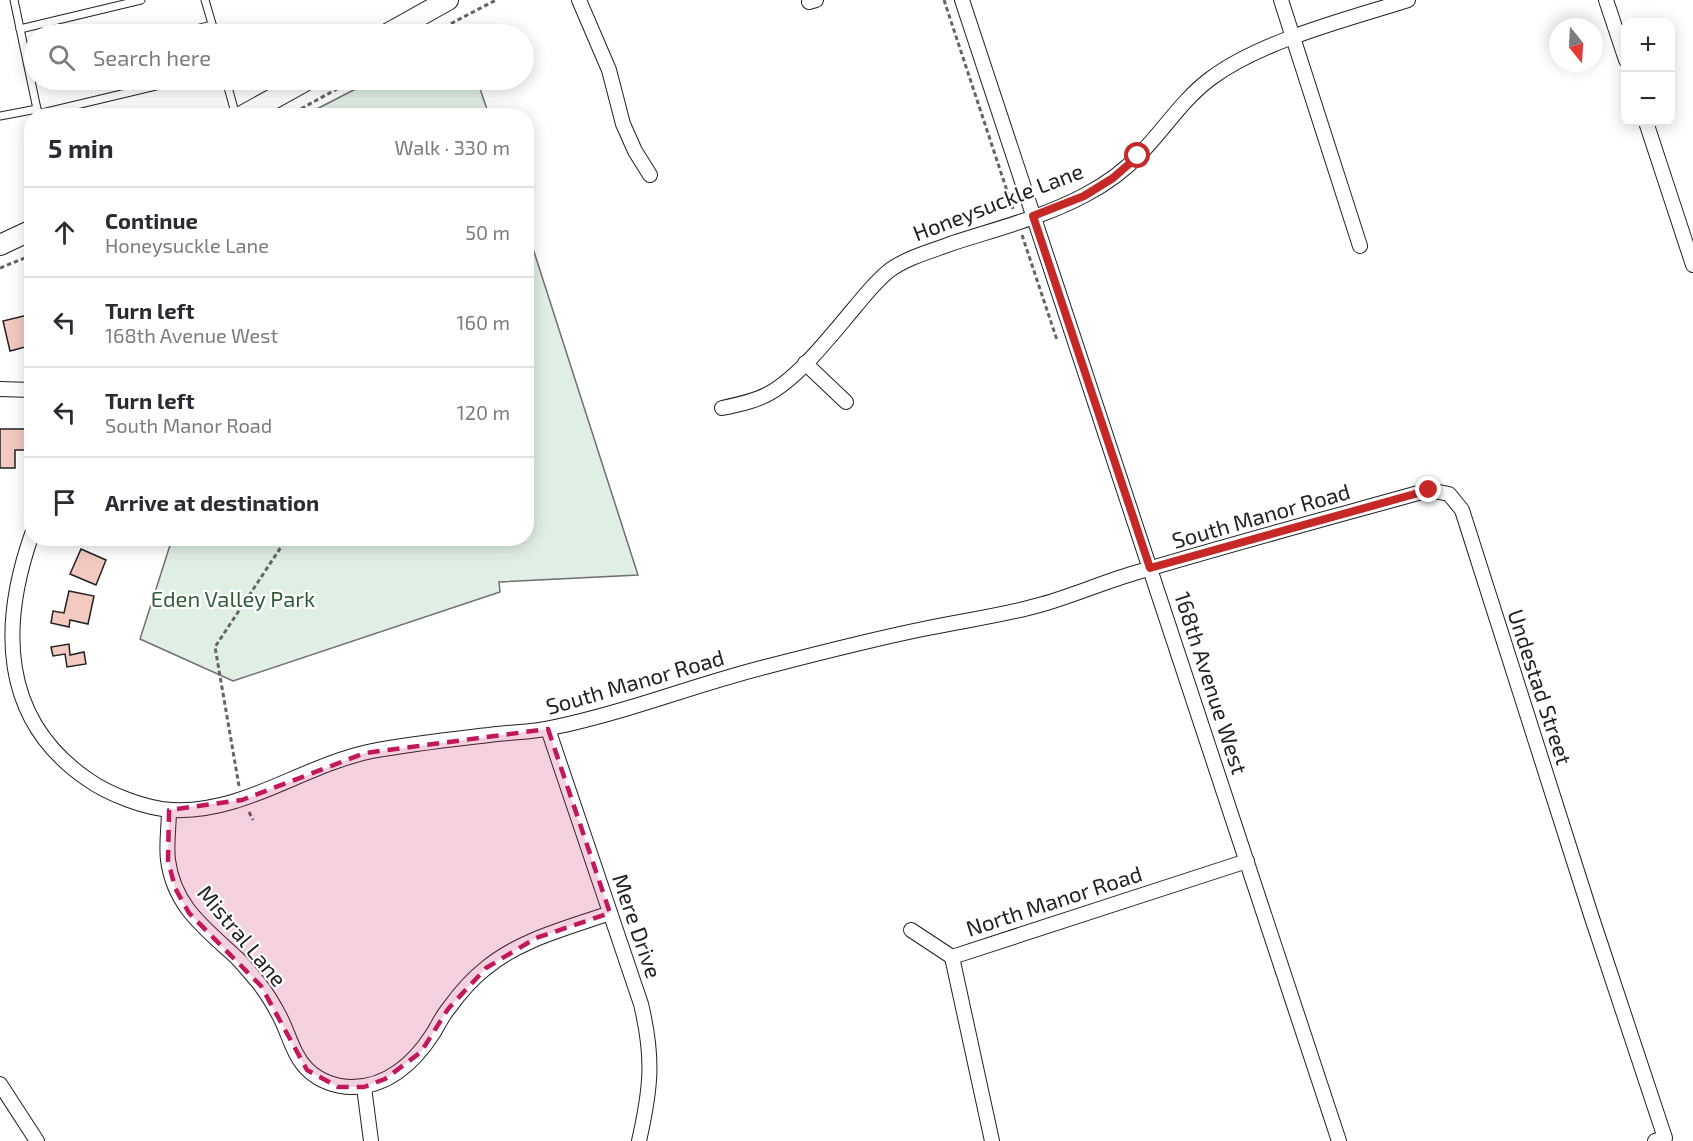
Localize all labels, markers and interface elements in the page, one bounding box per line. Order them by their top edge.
north arrow [1549,18,1603,72]
map controls [1621,18,1675,126]
button: + [1621,18,1675,72]
search box [24,24,534,90]
icon: search [45,41,78,74]
text: Search here [93,44,211,70]
button: − [1621,72,1675,126]
text: 5 min [48,132,114,163]
text: Walk · 330 m [394,135,510,159]
route start [1124,142,1150,168]
street label: Honeysuckle Lane [909,157,1086,246]
text: Continue [105,207,198,233]
icon: ahead [48,216,81,249]
text: 50 m [465,220,510,244]
text: Honeysuckle Lane [105,233,269,257]
text: Turn left [105,297,194,323]
icon: left [48,306,81,339]
text: 160 m [457,310,510,334]
text: 168th Avenue West [105,323,278,347]
text: Turn left [105,387,194,413]
icon: left [48,396,81,429]
text: 120 m [457,400,510,424]
text: South Manor Road [105,413,272,437]
route end [1415,476,1441,502]
street label: South Manor Road [1169,477,1353,553]
icon: arrive [48,486,81,519]
text: Arrive at destination [105,489,319,515]
park label: Eden Valley Park [151,585,315,611]
street label: 168th Avenue West [1170,588,1254,777]
street label: Undestad Street [1504,606,1578,768]
street label: South Manor Road [543,643,727,719]
street label: North Manor Road [962,859,1145,941]
street label: Mere Drive [608,870,668,981]
street label: Mistral Lane [193,879,293,991]

